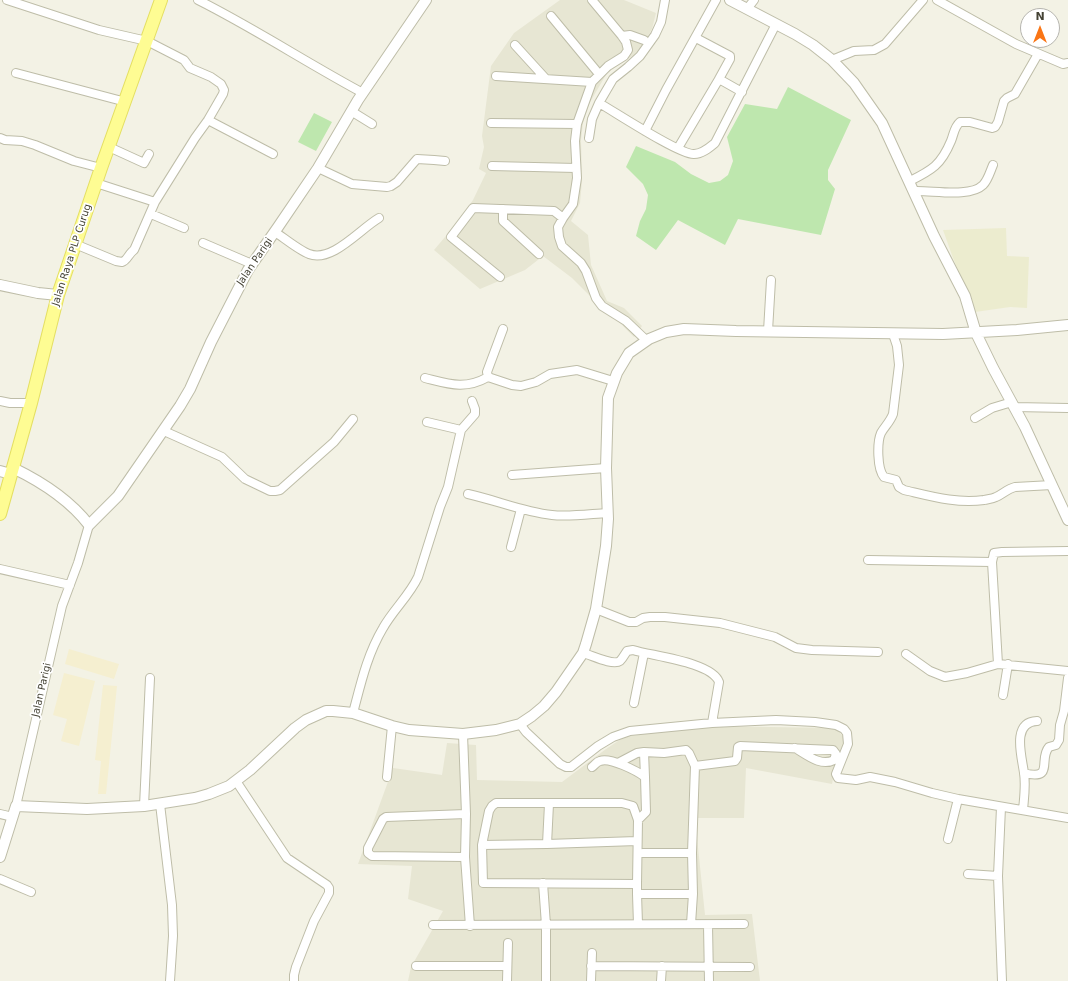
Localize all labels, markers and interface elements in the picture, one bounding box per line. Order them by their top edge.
north arrow [1020,8,1060,48]
text: N [1035,10,1045,23]
street label: Jalan Raya PLP Curug [50,202,94,308]
street label: Jalan Parigi [235,236,275,288]
street label: Jalan Parigi [30,662,54,718]

